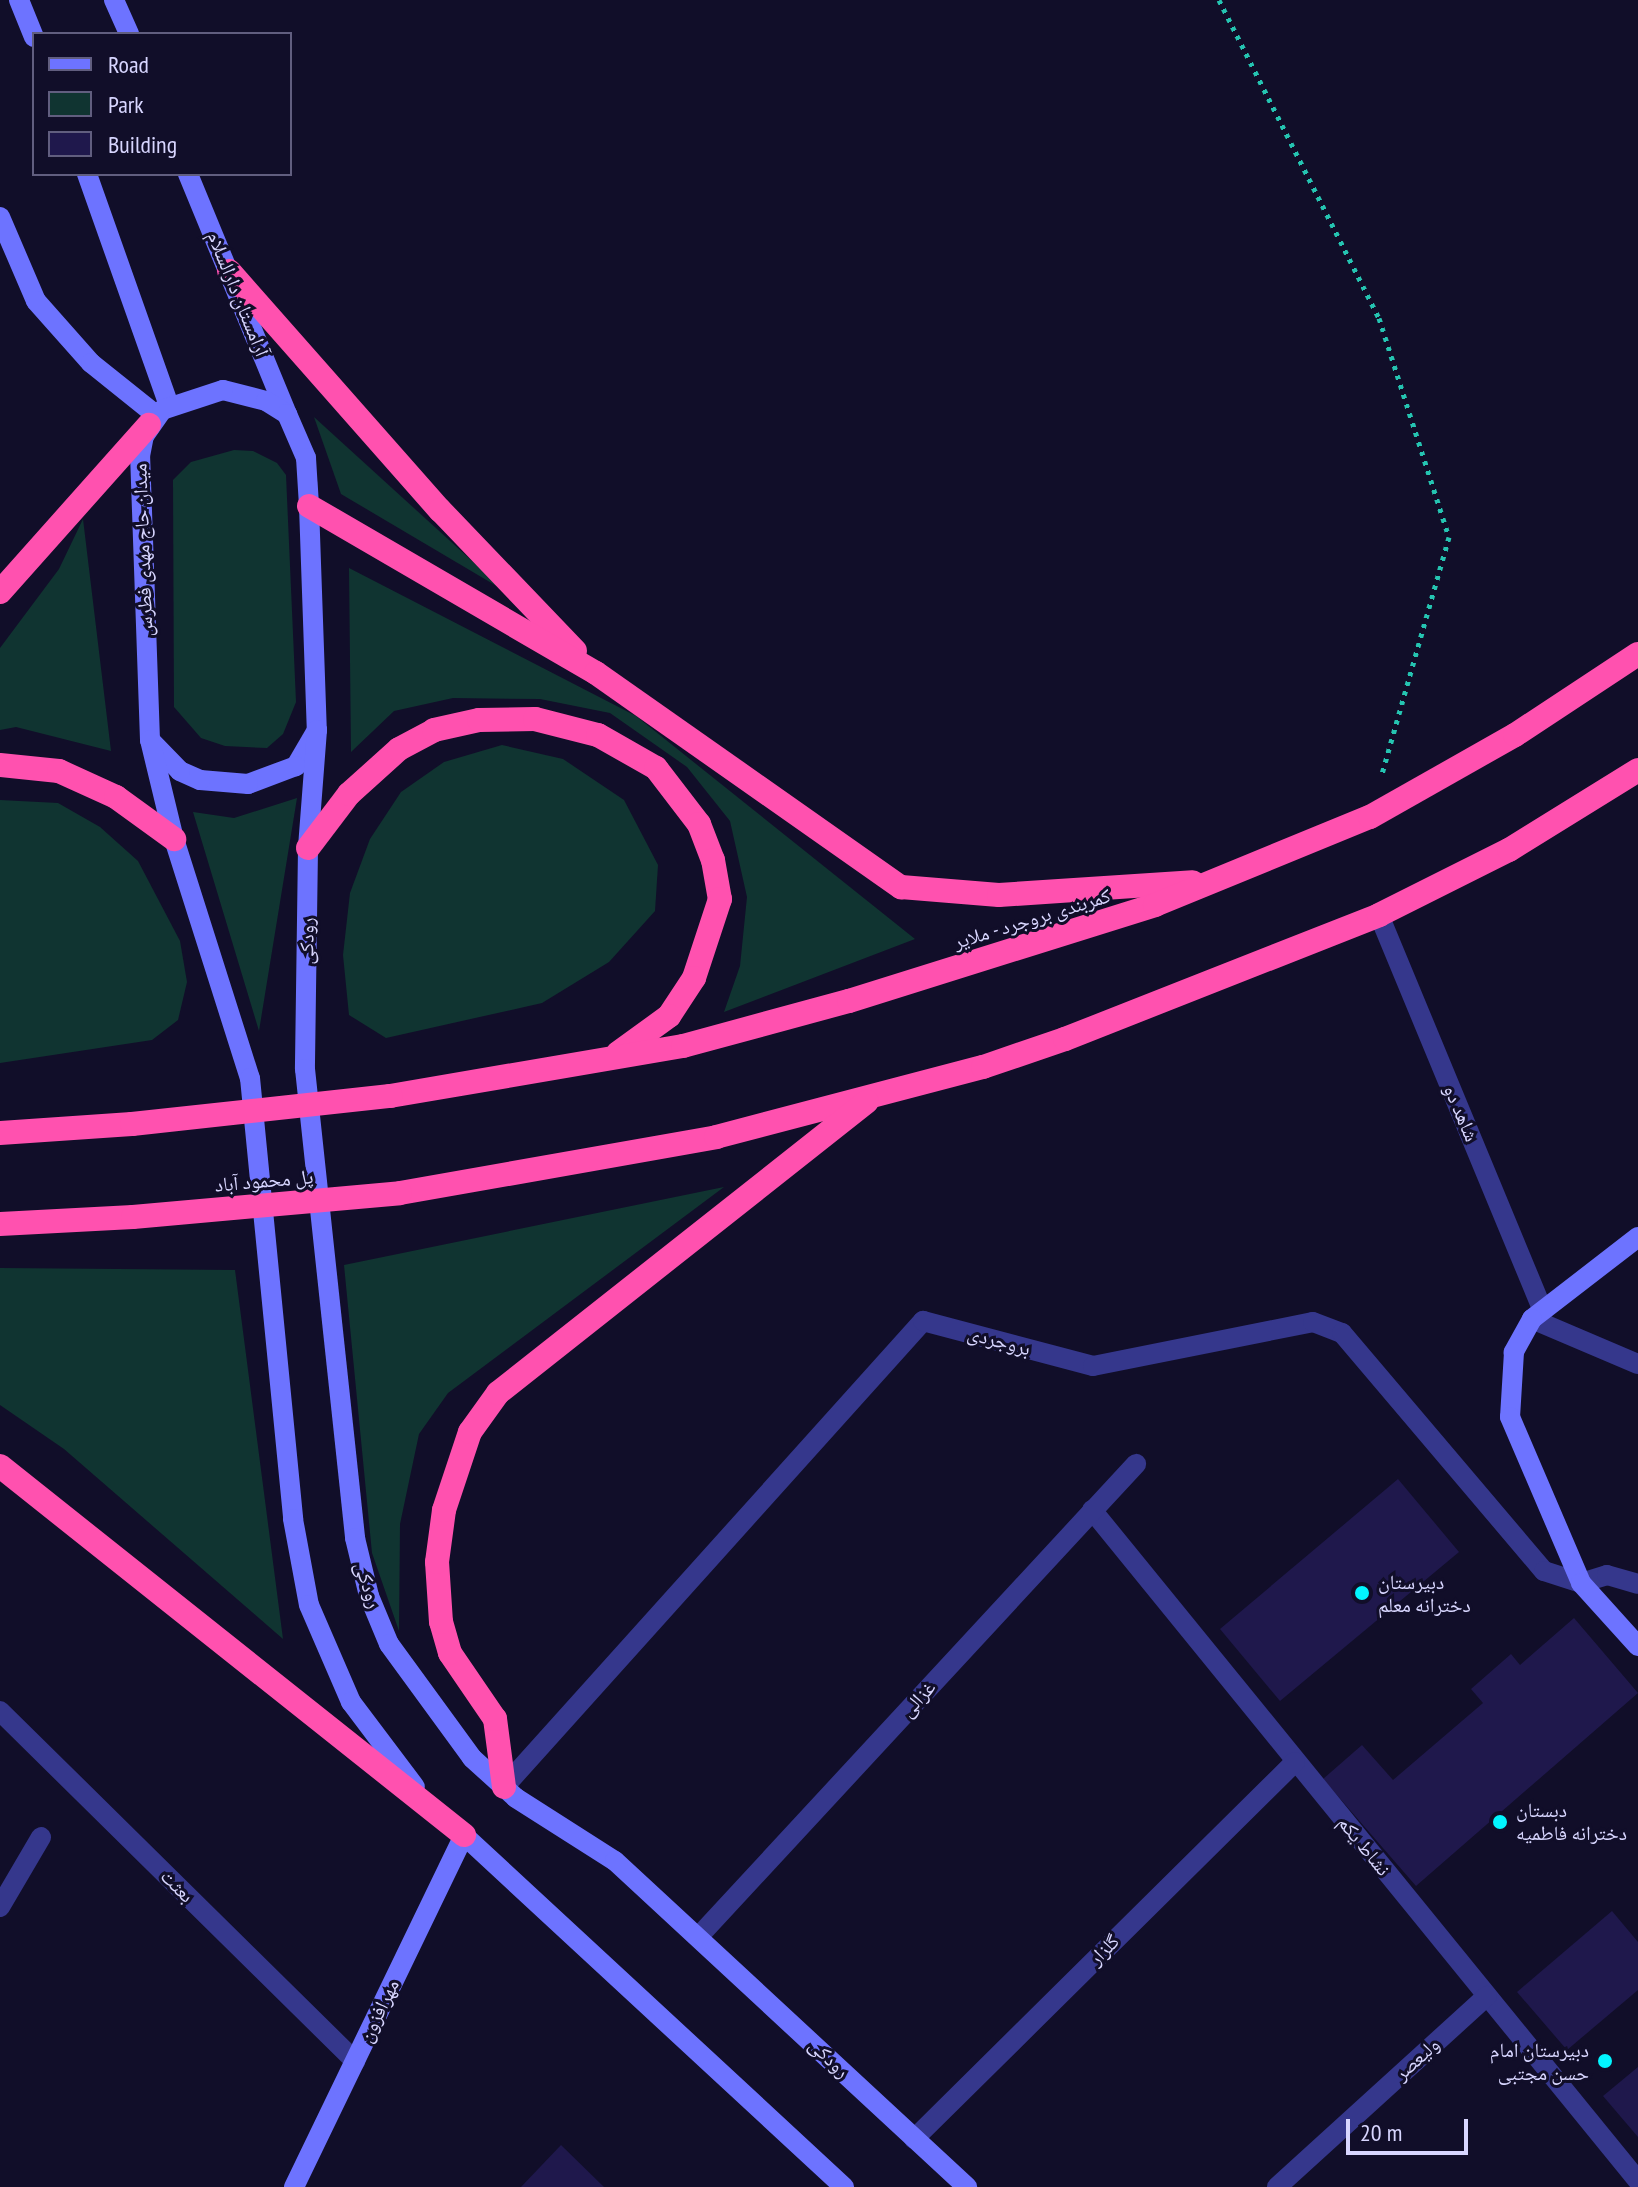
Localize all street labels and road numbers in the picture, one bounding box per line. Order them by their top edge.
street label: آرامستان دارالسلام [202,228,274,360]
street label: میدان حاج مهدی فطرس [128,463,158,637]
street label: کمربندی بروجرد - ملایر [950,883,1114,955]
street label: رودکی [295,917,319,965]
street label: شاهد دو [1438,1081,1484,1145]
street label: پل محمود آباد [214,1165,314,1197]
street label: بروجردی [965,1321,1033,1361]
street label: رودکی [350,1559,386,1611]
street label: غزالی [895,1676,941,1722]
street label: نشاط یکم [1333,1811,1395,1881]
street label: بعثت [155,1864,199,1908]
street label: گلزار [1084,1930,1124,1970]
street label: مهرافزون [353,1976,405,2046]
street label: ولیعصر [1389,2032,1445,2086]
street label: رودکی [804,2033,854,2083]

